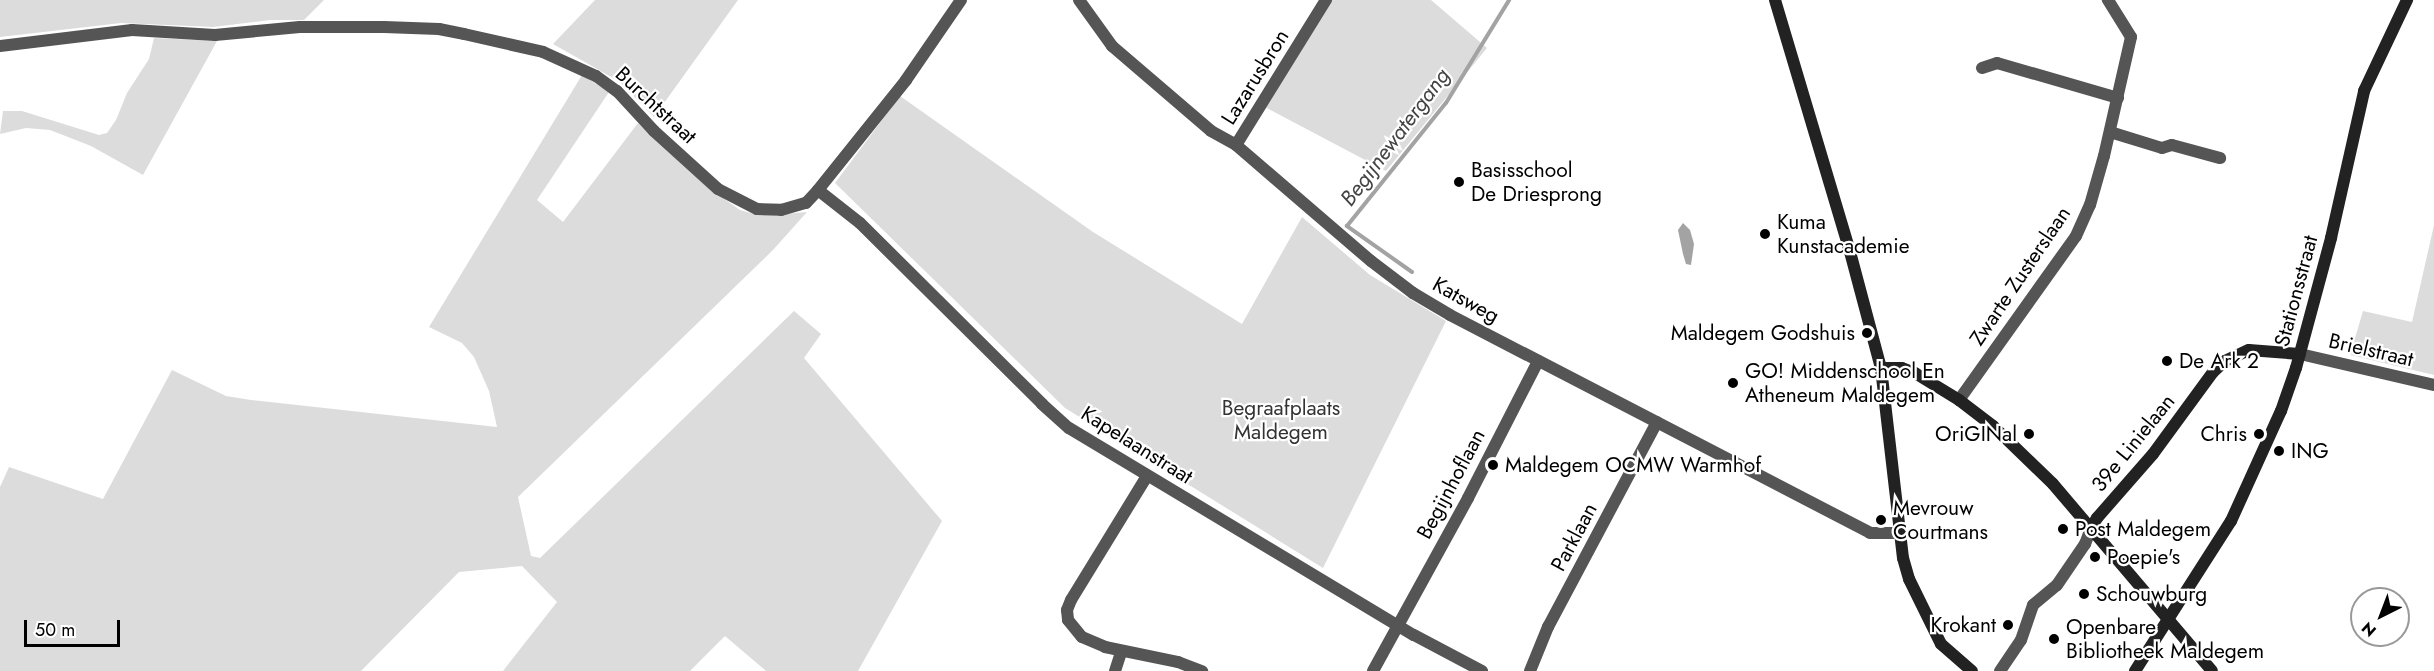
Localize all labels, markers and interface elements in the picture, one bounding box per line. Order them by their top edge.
street label: Lazarusbron [1216,25,1294,129]
street label: Burchtstraat [610,61,702,149]
water label: Begijnewatergang [1335,63,1455,211]
place label: Basisschool De Driesprong [1471,157,1602,207]
marker: Basisschool De Driesprong [1452,175,1466,189]
street label: Zwarte Zusterslaan [1964,202,2076,350]
place label: Kuma Kunstacademie [1777,209,1909,259]
marker: Kuma Kunstacademie [1758,227,1772,241]
street label: Stationsstraat [2269,233,2323,349]
street label: Katsweg [1428,271,1504,329]
place label: Maldegem Godshuis [1671,320,1855,346]
marker: Maldegem Godshuis [1860,326,1874,340]
street label: Brielstraat [2326,328,2416,372]
place label: De Ark 2 [2179,348,2259,374]
marker: De Ark 2 [2160,354,2174,368]
place label: GO! Middenschool En Atheneum Maldegem [1745,358,1945,408]
marker: GO! Middenschool En Atheneum Maldegem [1726,376,1740,390]
street label: 39e Linielaan [2086,389,2180,497]
park label: Begraafplaats Maldegem [1222,395,1340,445]
street label: Kapelaanstraat [1077,401,1197,489]
place label: OriGINal [1935,421,2017,447]
place label: Chris [2200,421,2247,447]
street label: Begijnhoflaan [1412,425,1490,543]
marker: OriGINal [2022,427,2036,441]
marker: Chris [2252,427,2266,441]
place label: ING [2291,438,2329,464]
marker: ING [2272,444,2286,458]
place label: Maldegem OCMW Warmhof [1505,452,1761,478]
marker: Maldegem OCMW Warmhof [1486,458,1500,472]
place label: Mevrouw Courtmans [1893,495,1988,545]
street label: Parklaan [1546,499,1602,575]
marker: Mevrouw Courtmans [1874,513,1888,527]
place label: Post Maldegem [2075,516,2211,542]
marker: Post Maldegem [2056,522,2070,536]
place label: Poepie's [2107,544,2180,570]
marker: Poepie's [2088,550,2102,564]
place label: Schouwburg [2096,581,2207,607]
marker: Schouwburg [2077,587,2091,601]
north arrow [2350,587,2410,647]
scale bar [27,608,123,646]
place label: Krokant [1930,612,1996,638]
place label: Openbare Bibliotheek Maldegem [2066,614,2264,664]
text: N [2357,616,2381,642]
text: 50 m [35,617,75,643]
marker: Krokant [2001,618,2015,632]
marker: Openbare Bibliotheek Maldegem [2047,632,2061,646]

